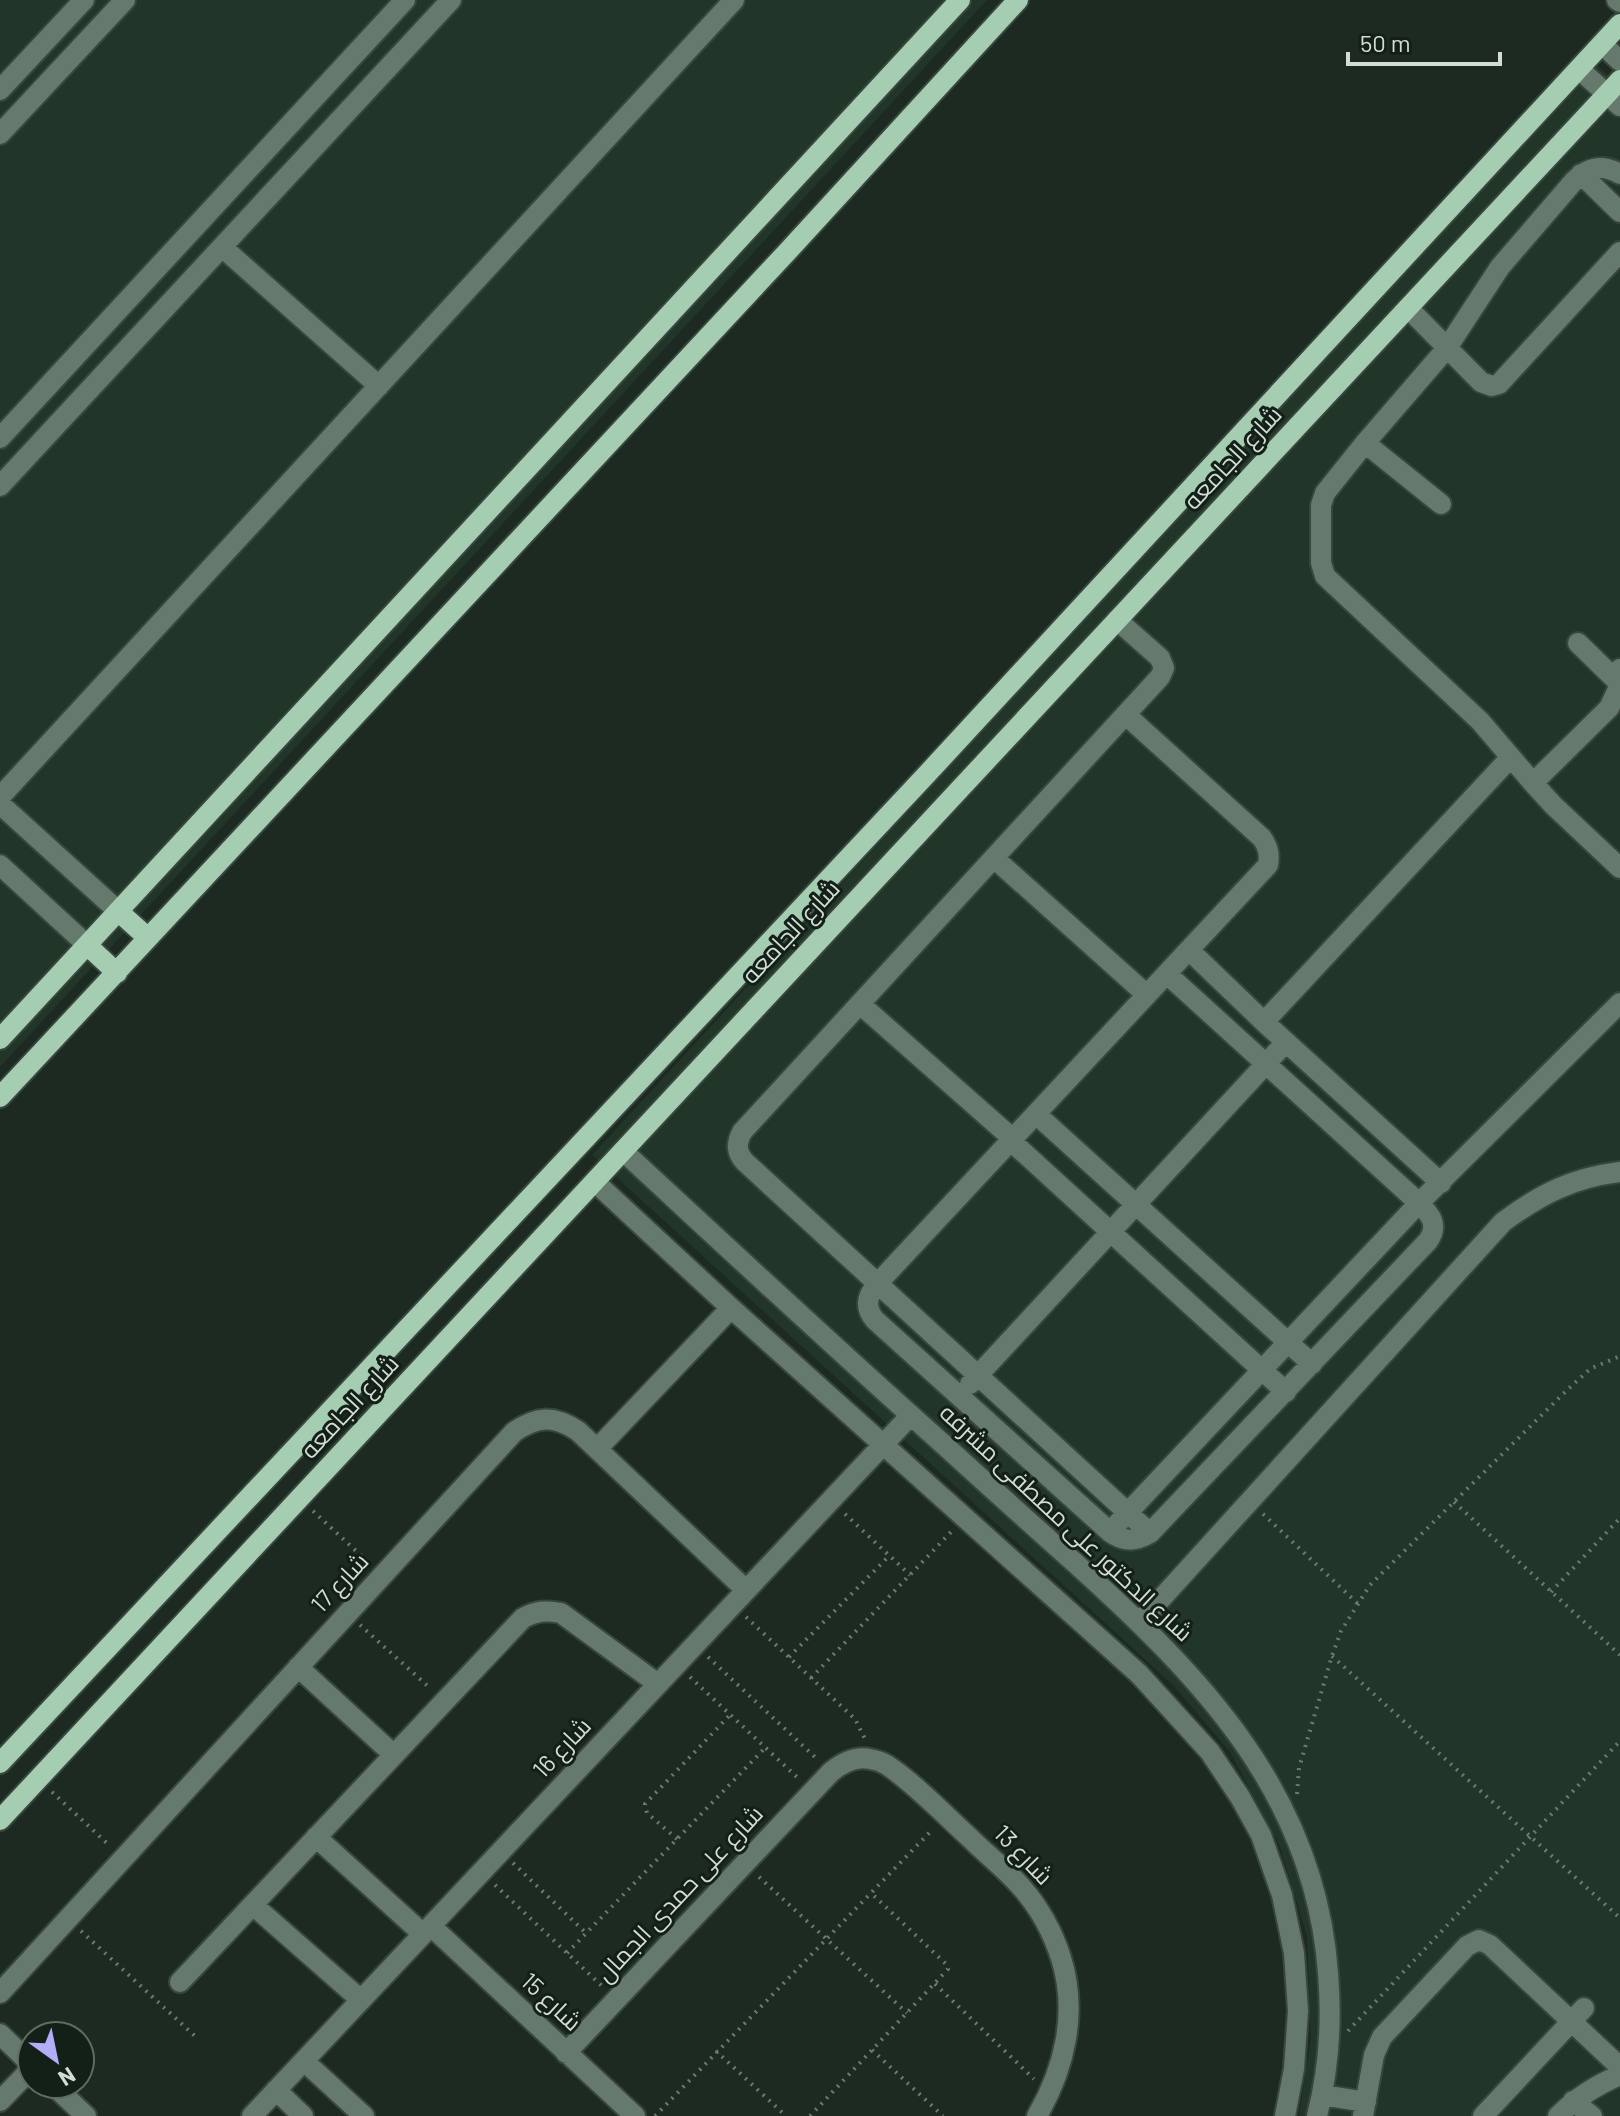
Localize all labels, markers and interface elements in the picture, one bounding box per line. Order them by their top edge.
scale bar [1348,16,1500,66]
text: 50 m [1360,28,1411,57]
street label: شارع الجامعه [1177,399,1289,517]
street label: شارع الجامعه [735,873,847,991]
street label: شارع الجامعه [294,1348,406,1466]
street label: شارع الدكتور على مصطفى مشرفه [933,1397,1199,1649]
street label: شارع 17 [304,1546,376,1620]
street label: شارع 16 [526,1711,598,1785]
street label: شارع على حمدى الجمال [590,1799,770,1989]
street label: شارع 13 [986,1818,1060,1892]
street label: شارع 15 [514,1966,588,2038]
north arrow [16,2020,96,2100]
text: N [54,2063,81,2093]

